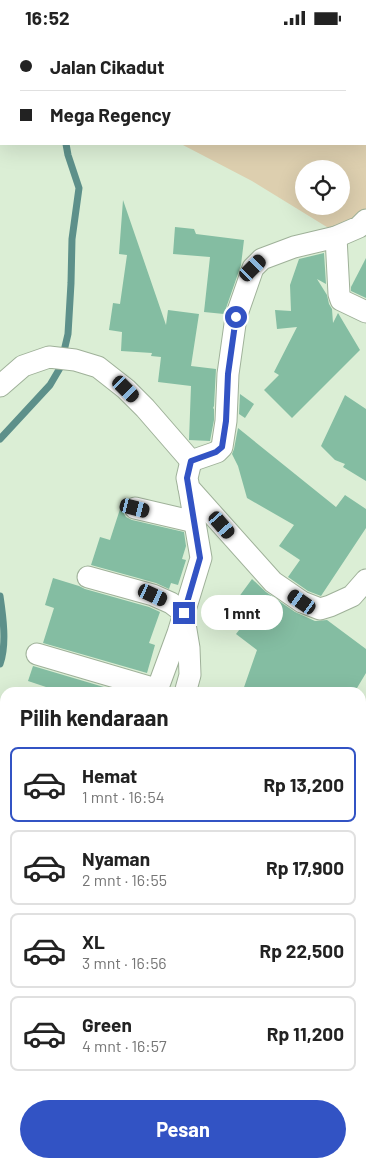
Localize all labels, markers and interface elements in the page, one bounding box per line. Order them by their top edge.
text: 16:52 [25,6,70,29]
text: Jalan Cikadut [50,55,164,78]
text: Mega Regency [50,103,171,126]
map controls [295,160,350,215]
button: locate [295,160,350,215]
car [237,252,268,284]
route start [225,306,247,328]
car [110,373,141,405]
car [118,497,151,519]
car [206,509,237,541]
car [136,582,169,608]
car [285,587,318,617]
callout: 1 mnt [202,595,284,631]
route end [173,602,195,624]
text: 1 mnt [223,603,261,622]
text: Pilih kendaraan [20,704,168,730]
icon: car [22,762,67,807]
text: Hemat [82,764,137,787]
text: Rp 13,200 [263,773,344,796]
text: 1 mnt · 16:54 [82,787,165,806]
icon: car [22,845,67,890]
text: Nyaman [82,847,150,870]
text: Rp 17,900 [266,856,344,879]
text: 2 mnt · 16:55 [82,870,167,889]
icon: car [22,928,67,973]
text: XL [82,930,105,953]
text: Rp 22,500 [260,939,344,962]
text: 3 mnt · 16:56 [82,953,167,972]
icon: car [22,1011,67,1056]
text: Green [82,1013,132,1036]
text: Rp 11,200 [267,1022,344,1045]
text: 4 mnt · 16:57 [82,1036,167,1055]
button: Pesan [20,1100,346,1158]

